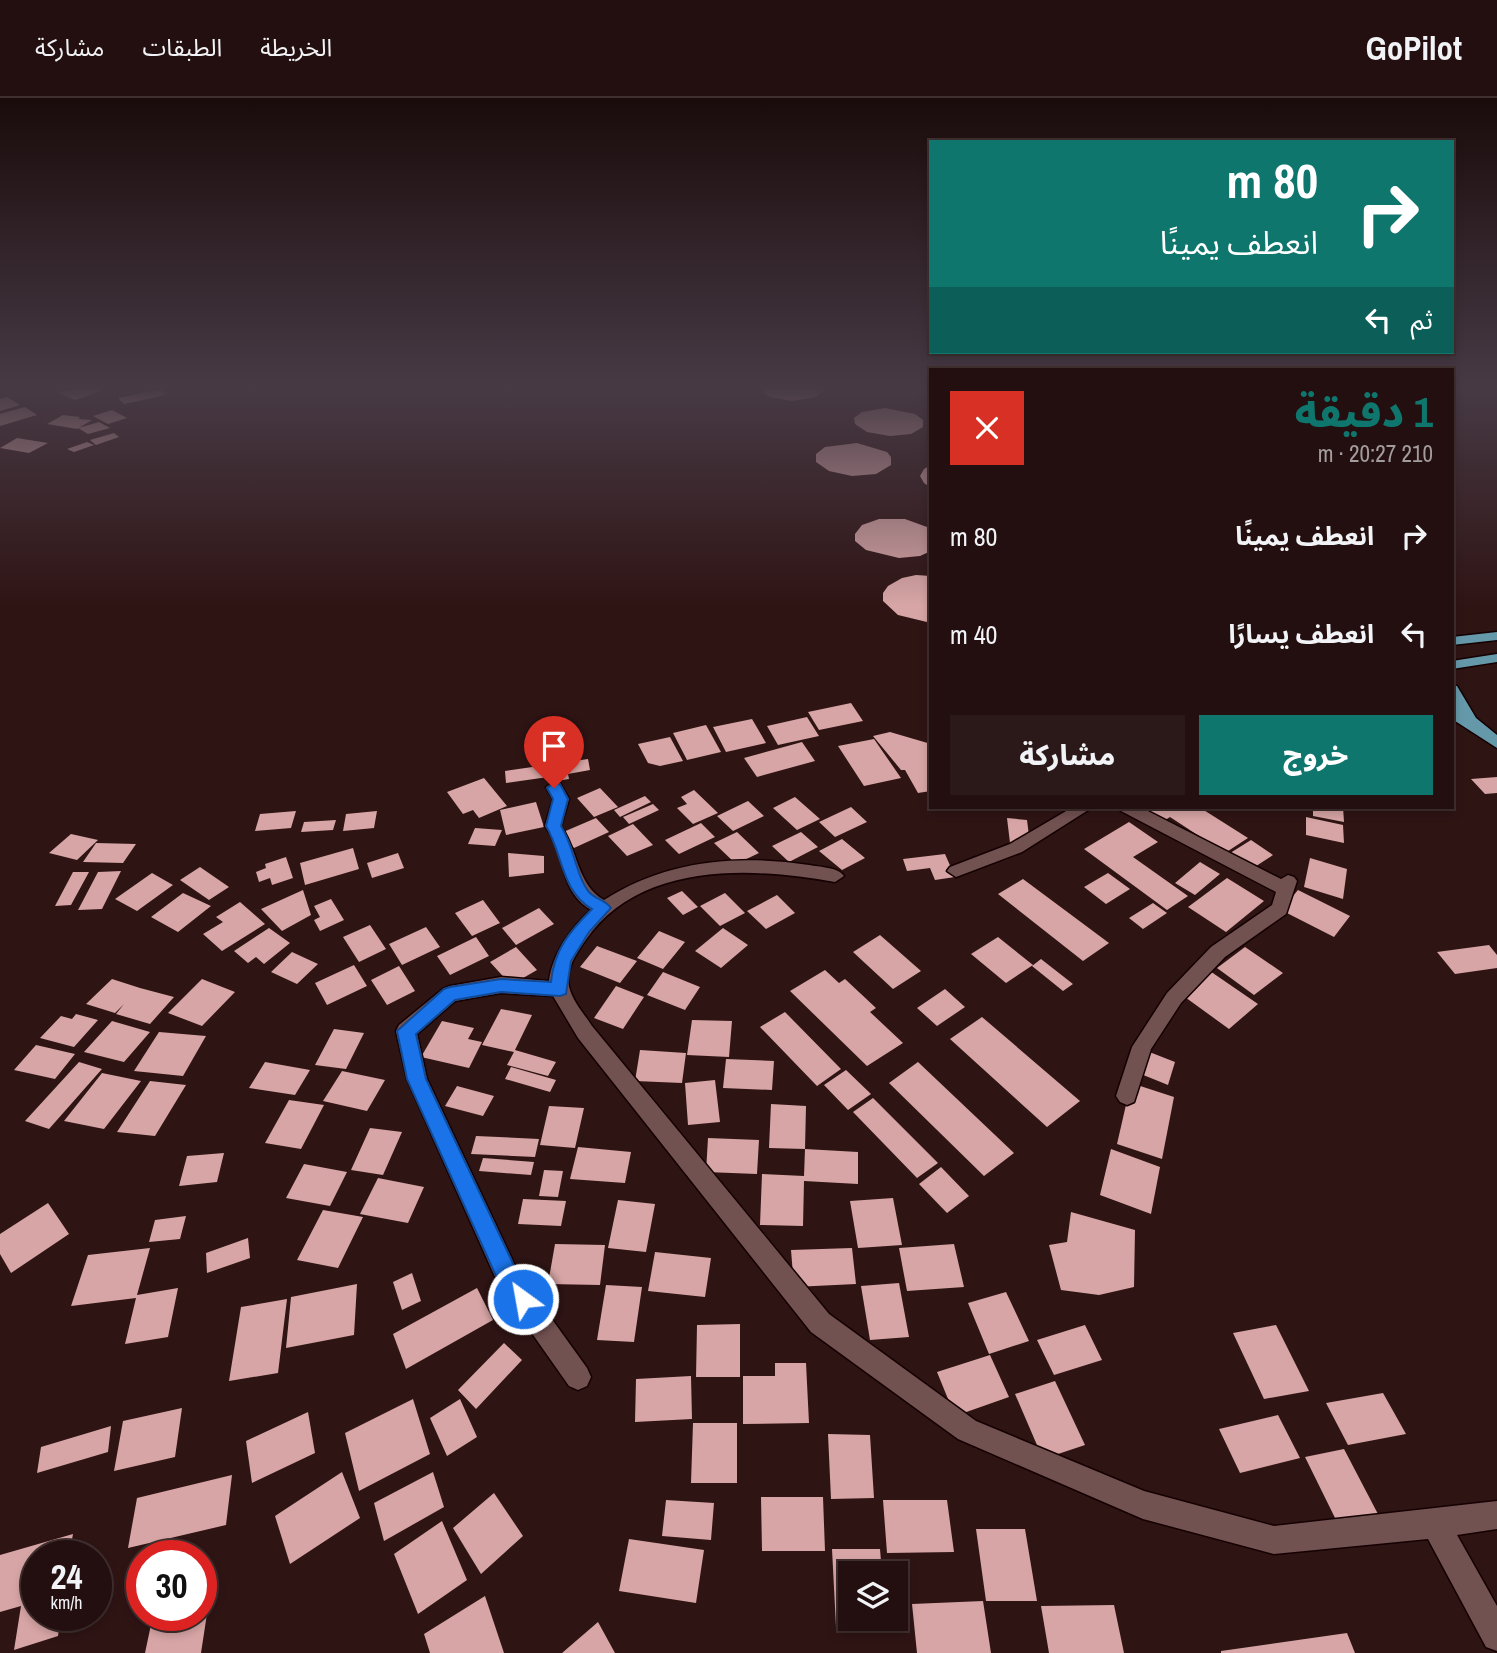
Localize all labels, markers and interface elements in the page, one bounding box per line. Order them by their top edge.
text: GoPilot [1366,26,1462,70]
text: مشاركة [35,31,104,63]
text: الطبقات [142,31,222,63]
text: الخريطة [260,31,332,63]
text: 80 m [1226,147,1318,213]
icon: right [1342,168,1433,259]
text: انعطف يمينًا [1160,221,1318,264]
icon: left [1359,301,1397,339]
text: ثم [1411,302,1433,337]
text: 1 دقيقة [1295,384,1433,440]
button: close [950,391,1024,465]
text: 210 m · 20:27 [1318,438,1433,469]
icon: right [1395,517,1433,555]
text: انعطف يمينًا [1235,518,1374,553]
text: 80 m [950,519,997,554]
icon: left [1395,615,1433,653]
text: انعطف يسارًا [1228,616,1374,651]
text: 40 m [950,617,997,652]
button: مشاركة [950,715,1185,795]
button: خروج [1199,715,1433,795]
pin [524,716,584,788]
icon: arrive [535,727,573,765]
position arrow [486,1262,560,1336]
speed limit sign: 30 [126,1540,217,1631]
text: 24 [51,1553,82,1600]
map controls [838,1561,908,1631]
button: layers [838,1561,908,1631]
text: km/h [51,1590,83,1615]

